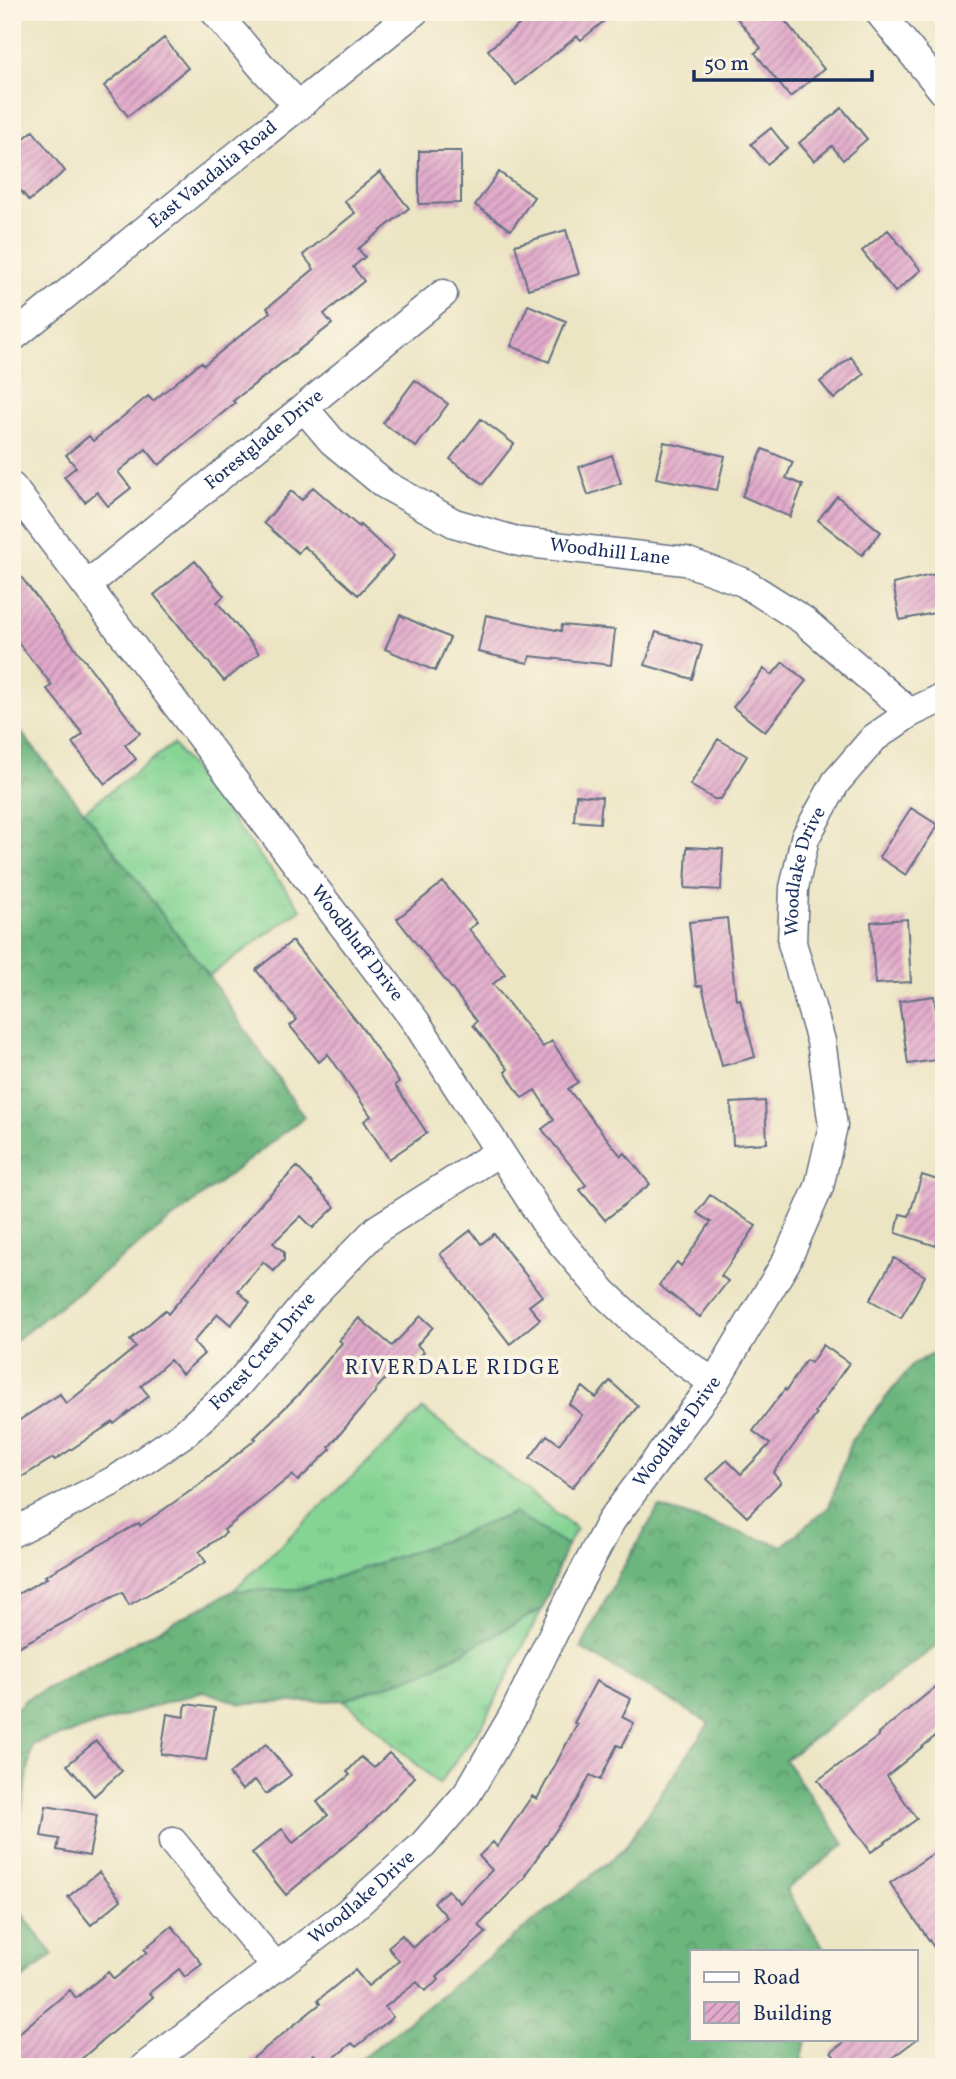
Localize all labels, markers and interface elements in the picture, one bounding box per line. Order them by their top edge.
scale bar [694,38,872,82]
text: 50 m [704,50,749,79]
street label: East Vandalia Road [143,115,283,235]
street label: Forestglade Drive [199,384,329,496]
street label: Woodhill Lane [548,532,672,572]
street label: Woodlake Drive [779,802,833,937]
street label: Woodbluff Drive [304,880,409,1007]
street label: Forest Crest Drive [204,1286,322,1417]
district label: RIVERDALE RIDGE [345,1354,561,1383]
street label: Woodlake Drive [627,1372,728,1493]
street label: Woodlake Drive [303,1845,421,1951]
legend [690,1950,918,2040]
text: Road [753,1964,800,1993]
text: Building [753,2000,832,2029]

